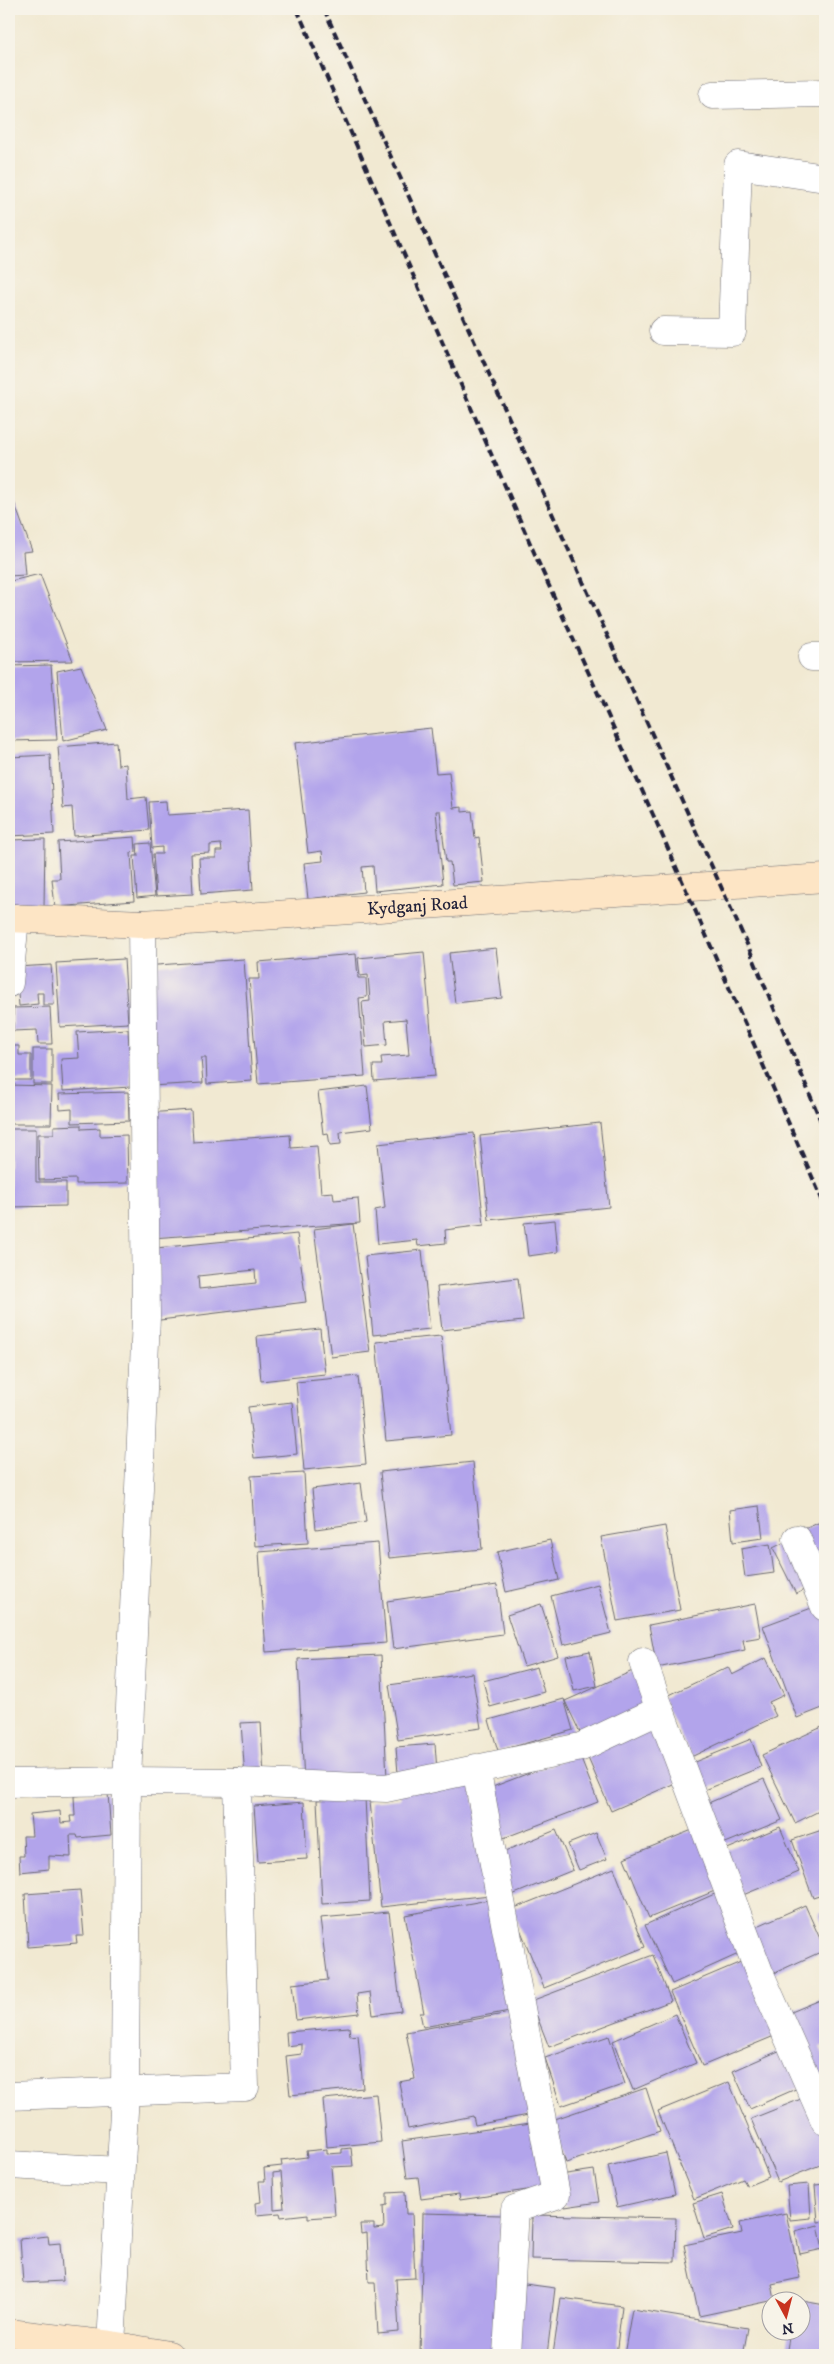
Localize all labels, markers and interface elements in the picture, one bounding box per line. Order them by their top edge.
street label: Kydganj Road [366,892,468,921]
north arrow [762,2292,812,2342]
text: N [780,2318,794,2338]

